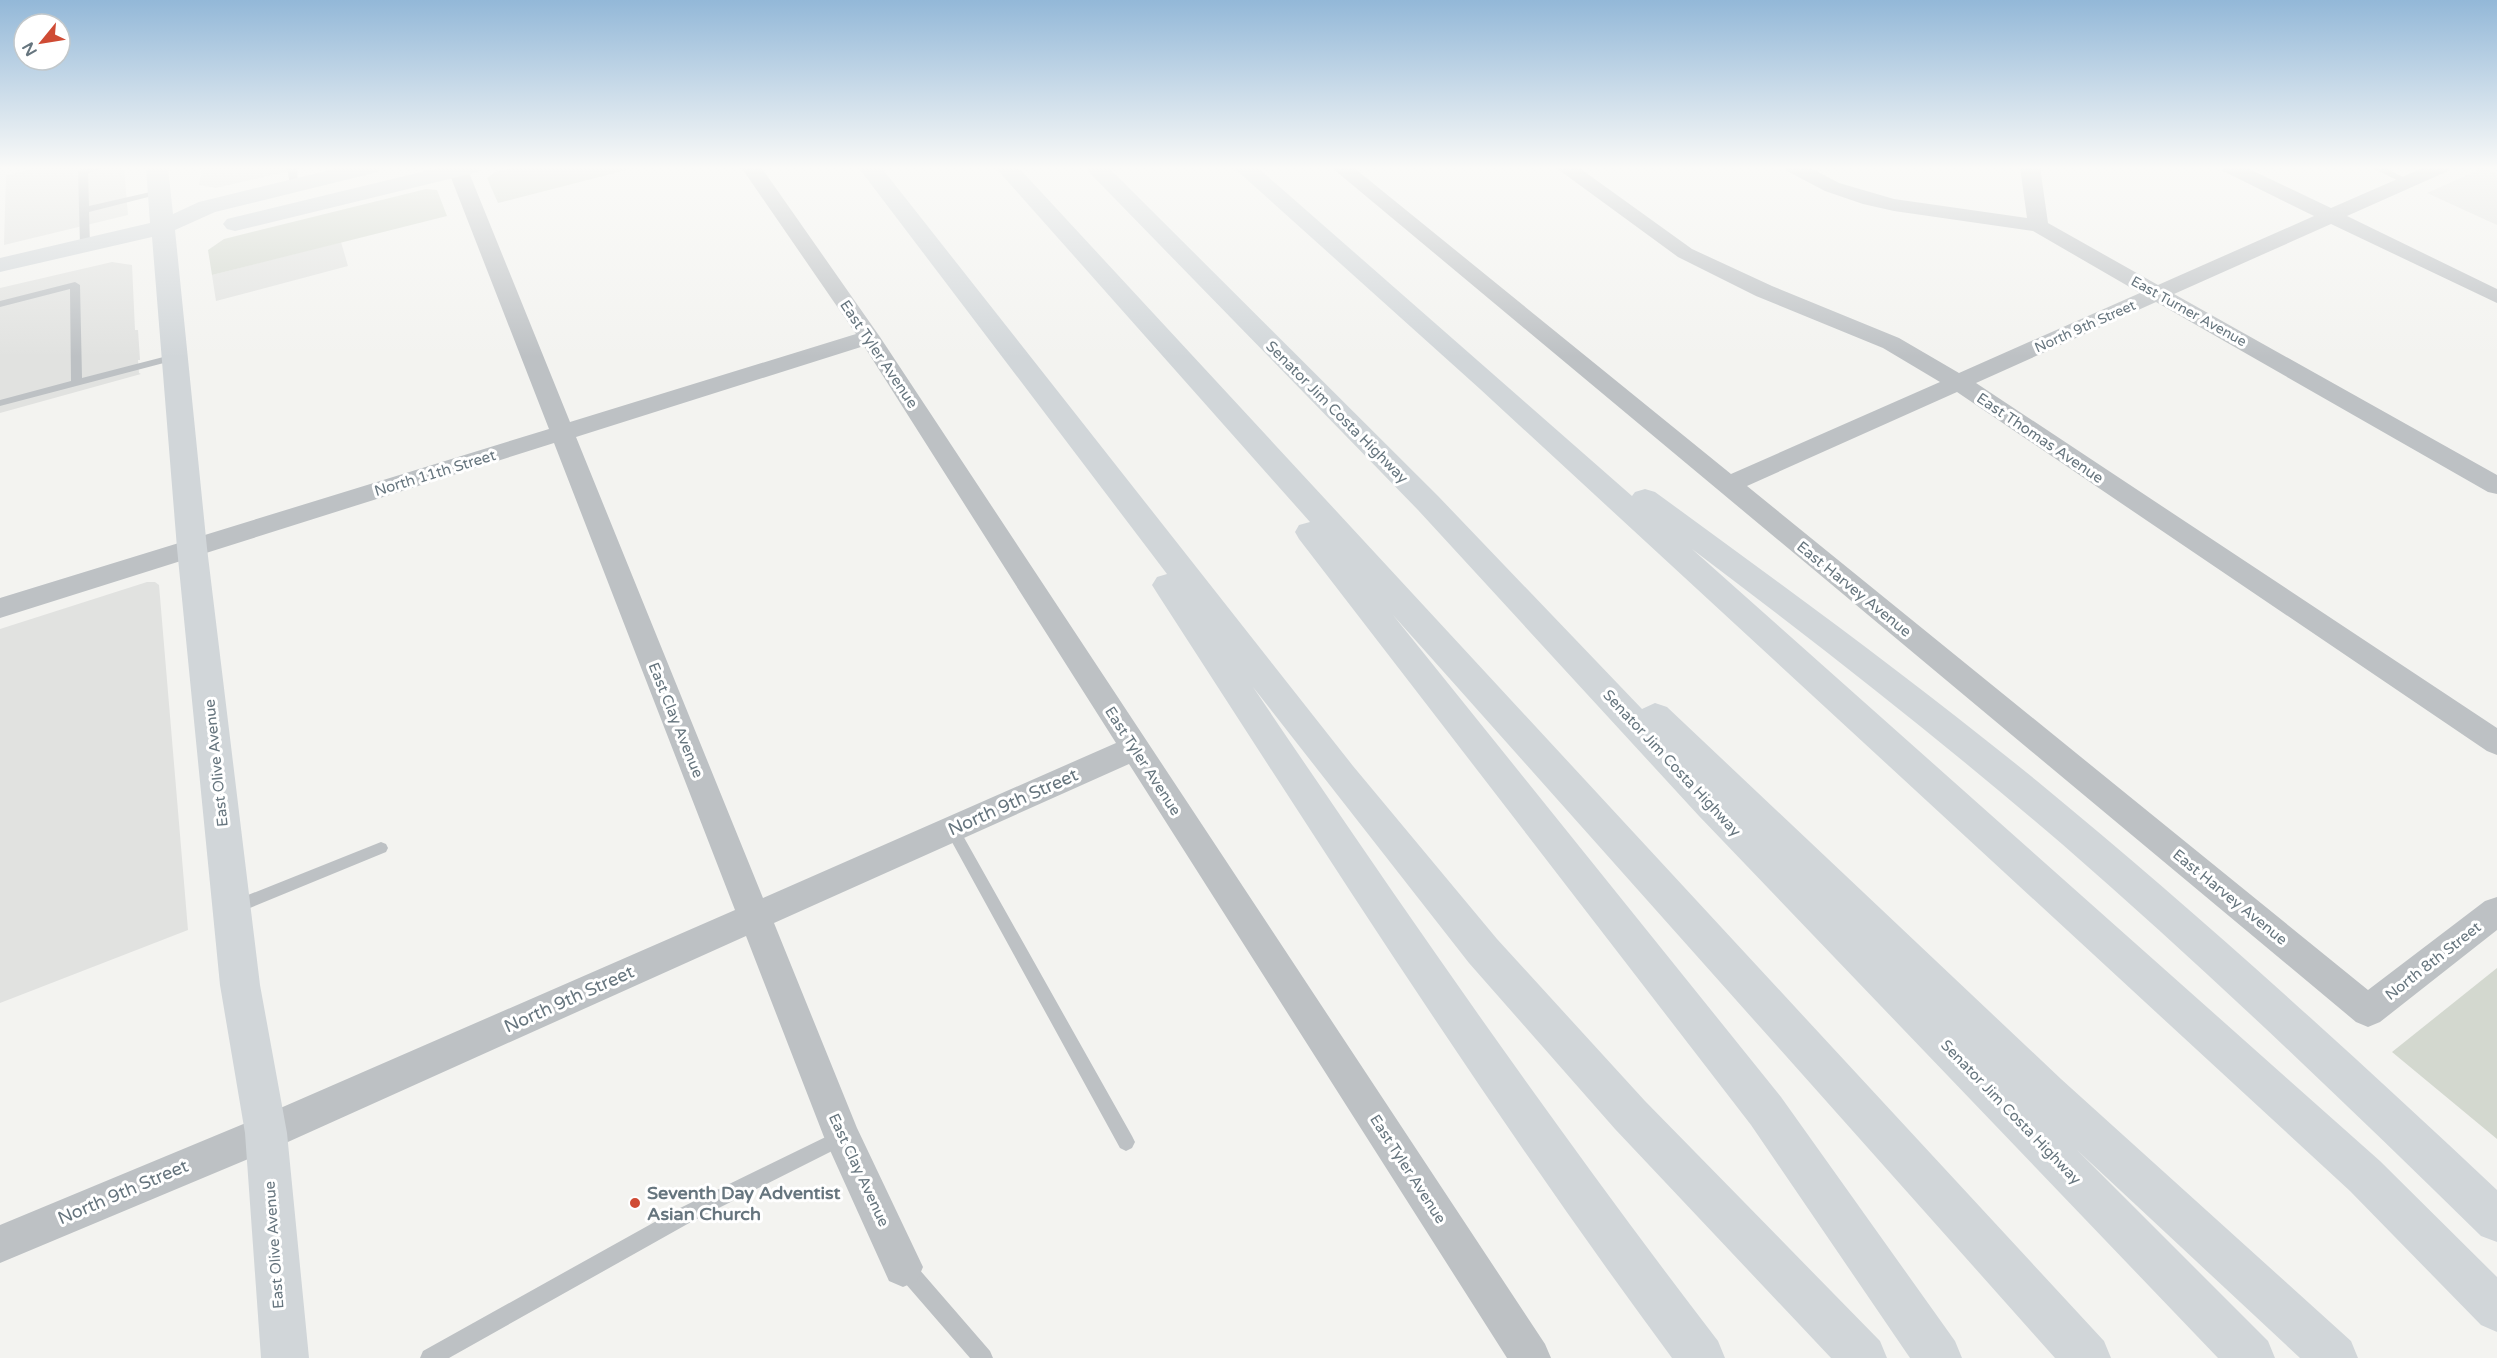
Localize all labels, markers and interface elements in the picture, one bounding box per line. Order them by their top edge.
north arrow [12,12,72,72]
text: N [18,38,42,60]
street label: East Turner Avenue [2128,273,2250,350]
street label: North 9th Street [2032,296,2139,356]
street label: East Tyler Avenue [836,297,922,411]
street label: Senator Jim Costa Highway [1262,337,1412,487]
street label: East Thomas Avenue [1973,389,2107,487]
street label: North 11th Street [372,446,498,500]
street label: East Harvey Avenue [1793,537,1915,641]
street label: East Clay Avenue [645,660,707,780]
street label: Senator Jim Costa Highway [1599,686,1745,840]
street label: East Olive Avenue [200,698,232,828]
street label: East Tyler Avenue [1101,703,1185,819]
street label: North 9th Street [945,763,1081,840]
street label: East Harvey Avenue [2169,845,2291,949]
street label: North 8th Street [2382,918,2485,1004]
street label: North 9th Street [501,960,637,1037]
street label: Senator Jim Costa Highway [1937,1036,2085,1188]
street label: East Clay Avenue [825,1111,893,1229]
street label: East Tyler Avenue [1366,1111,1450,1227]
street label: North 9th Street [54,1155,192,1229]
street label: East Olive Avenue [261,1180,287,1310]
place label: Seventh Day Adventist Asian Church [647,1182,841,1225]
marker: Seventh Day Adventist Asian Church [628,1196,642,1210]

